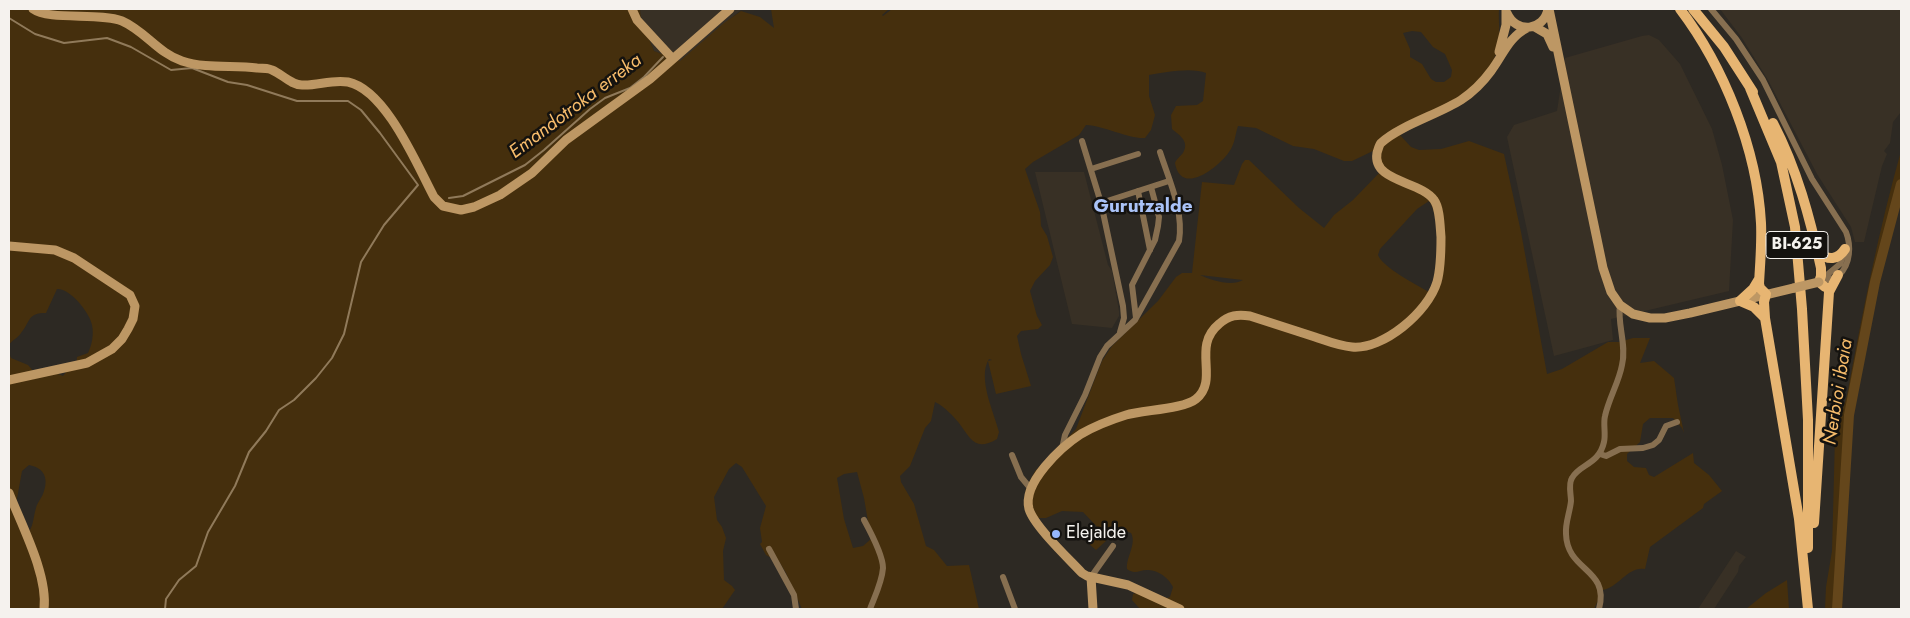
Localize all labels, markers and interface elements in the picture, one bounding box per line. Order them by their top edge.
water label: Emandotroka erreka [505,50,647,164]
district label: Gurutzalde [1093,196,1193,218]
road number: BI-625 [1766,232,1828,258]
water label: Nerbioi ibaia [1819,337,1859,447]
place label: Elejalde [1066,523,1126,545]
marker: Elejalde [1050,528,1062,540]

